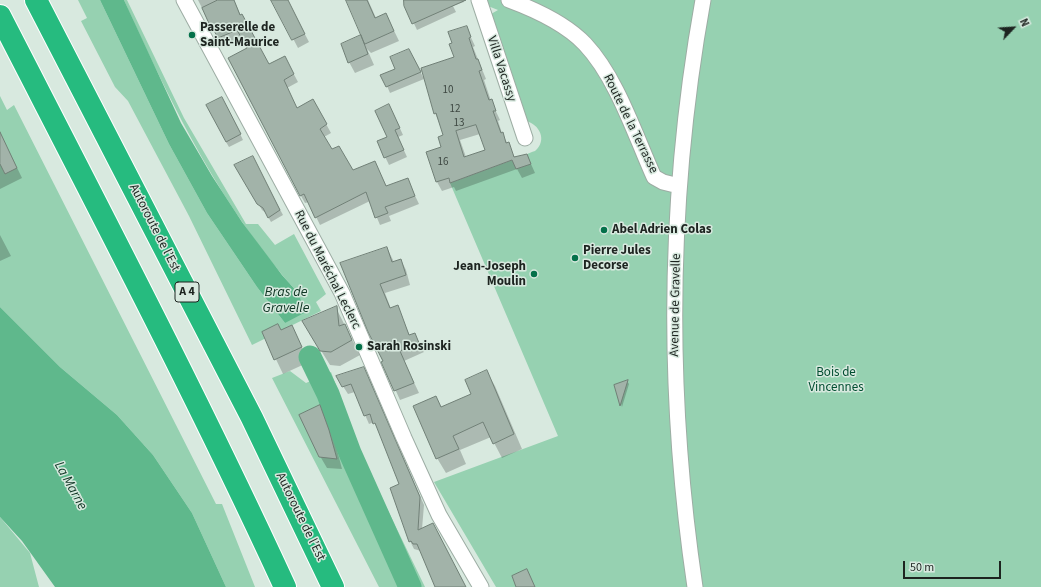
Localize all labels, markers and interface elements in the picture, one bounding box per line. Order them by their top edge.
north arrow [993,8,1033,48]
text: N [1016,16,1033,29]
place label: Passerelle de Saint-Maurice [200,20,279,51]
marker: Passerelle de Saint-Maurice [187,30,197,40]
street label: Villa Vacassy [483,34,519,104]
street label: Route de la Terrasse [599,72,661,176]
house number: 10 [443,84,453,98]
house number: 12 [450,103,460,117]
house number: 13 [454,117,464,131]
house number: 16 [438,156,448,170]
street label: Autoroute de l’Est [125,182,183,274]
street label: Rue du Maréchal Leclerc [290,208,364,332]
place label: Abel Adrien Colas [612,222,711,238]
marker: Abel Adrien Colas [599,225,609,235]
place label: Pierre Jules Decorse [583,243,651,274]
marker: Pierre Jules Decorse [570,253,580,263]
street label: Avenue de Gravelle [667,253,685,357]
place label: Jean-Joseph Moulin [453,259,526,290]
marker: Jean-Joseph Moulin [529,269,539,279]
road number: A 4 [175,282,199,302]
water label: Bras de Gravelle [263,285,309,318]
place label: Sarah Rosinski [367,339,451,355]
marker: Sarah Rosinski [354,342,364,352]
park label: Bois de Vincennes [808,365,864,396]
water label: La Marne [50,459,90,513]
street label: Autoroute de l’Est [272,470,328,564]
scale bar [905,553,1003,579]
text: 50 m [910,559,934,576]

